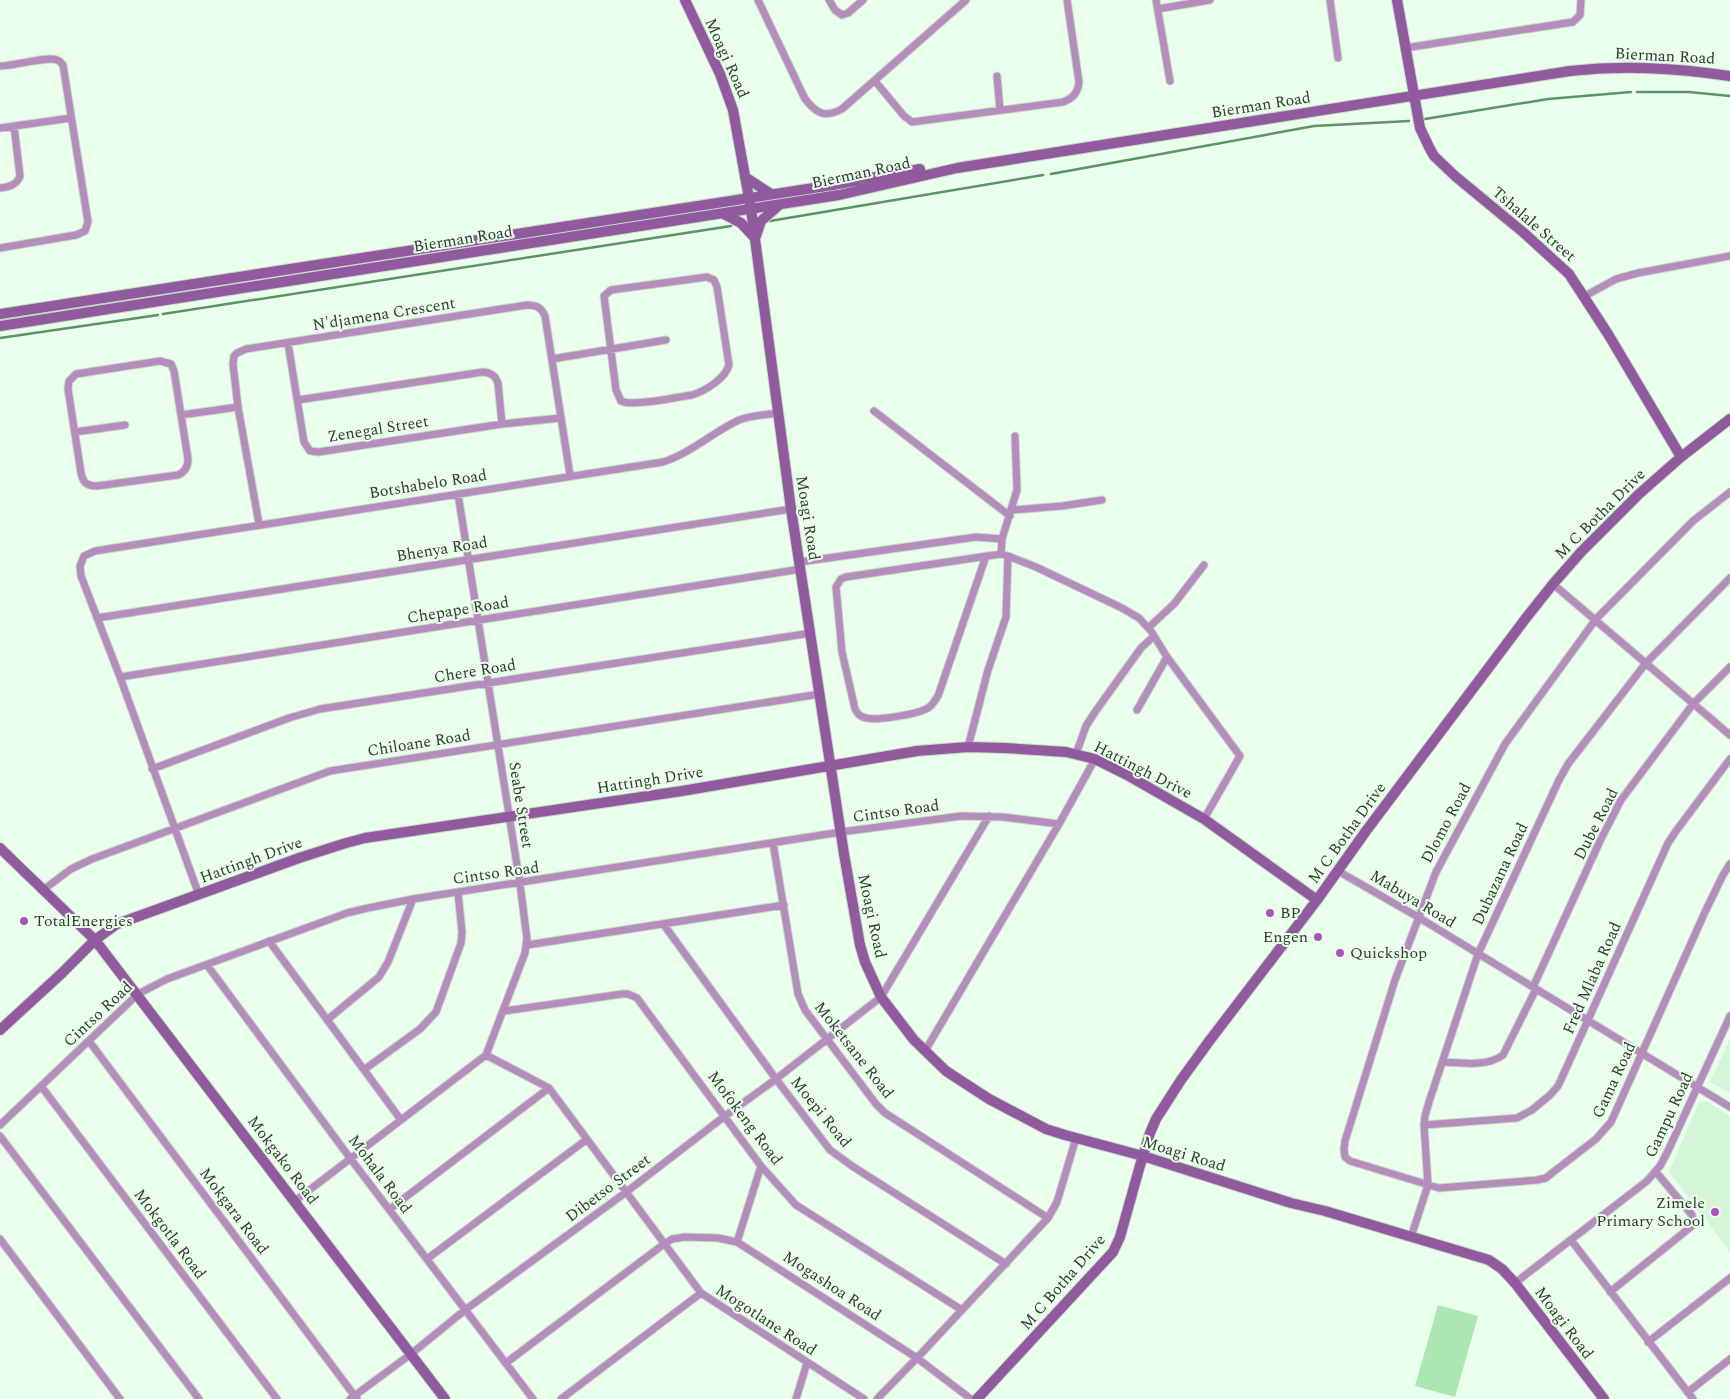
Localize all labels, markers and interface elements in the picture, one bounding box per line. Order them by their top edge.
street label: Moagi Road [699,14,755,102]
street label: Bierman Road [1614,41,1716,71]
street label: Bierman Road [1209,85,1313,125]
street label: Bierman Road [809,151,913,195]
street label: Tshalale Street [1487,181,1582,268]
street label: Bierman Road [411,219,515,259]
street label: N'djamena Crescent [311,291,457,337]
street label: Zenegal Street [326,409,430,449]
street label: Botshabelo Road [367,463,489,505]
street label: M C Botha Drive [1549,463,1651,565]
street label: Moagi Road [789,474,827,562]
street label: Bhenya Road [395,530,489,568]
street label: Chepape Road [405,590,511,630]
street label: Chere Road [432,653,518,689]
street label: Chiloane Road [366,723,472,763]
street label: Hattingh Drive [1090,735,1196,805]
street label: Seabe Street [502,760,540,850]
street label: Hattingh Drive [595,760,705,800]
street label: M C Botha Drive [1302,777,1392,889]
street label: Dlomo Road [1415,778,1477,868]
street label: Dube Road [1568,784,1624,864]
street label: Cintso Road [851,793,941,829]
street label: Dubazana Road [1466,819,1534,929]
street label: Hattingh Drive [196,830,306,890]
street label: Cintso Road [451,855,541,891]
street label: Mabuya Road [1365,864,1461,934]
street label: Moagi Road [851,872,893,960]
place label: BP [1280,901,1301,925]
marker: BP [1264,907,1276,919]
place label: TotalEnergies [34,909,133,933]
marker: TotalEnergies [18,915,30,927]
street label: Fred Mlaba Road [1556,918,1628,1038]
place label: Engen [1263,925,1308,949]
marker: Engen [1312,931,1324,943]
place label: Quickshop [1350,941,1427,965]
marker: Quickshop [1334,947,1346,959]
street label: Cintso Road [58,975,138,1053]
street label: Moketsane Road [808,996,900,1104]
street label: Gama Road [1586,1038,1642,1122]
street label: Mofokeng Road [702,1066,788,1170]
street label: Gampu Road [1639,1068,1699,1162]
street label: Moepi Road [785,1071,857,1153]
street label: Mokgako Road [241,1110,325,1210]
street label: Mohala Road [342,1129,418,1219]
street label: Moagi Road [1140,1130,1228,1178]
street label: Dibetso Street [560,1148,656,1228]
street label: Mokgara Road [193,1163,275,1259]
street label: Mokgotla Road [128,1184,212,1284]
place label: Zimele Primary School [1596,1191,1705,1233]
marker: Zimele Primary School [1709,1206,1721,1218]
street label: M C Botha Drive [1015,1229,1111,1335]
street label: Mogashoa Road [778,1245,886,1327]
street label: Mogotlane Road [711,1278,821,1362]
street label: Moagi Road [1529,1282,1599,1364]

